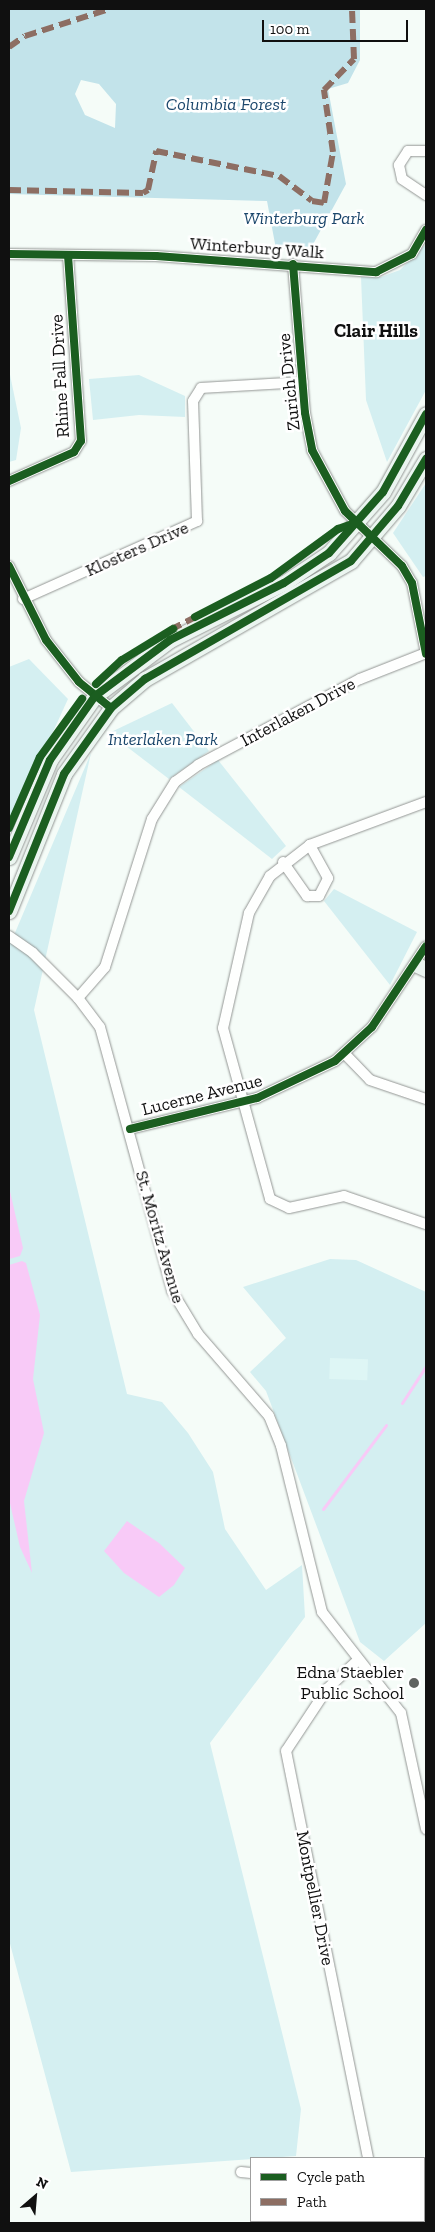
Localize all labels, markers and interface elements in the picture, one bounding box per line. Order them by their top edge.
scale bar [265,10,411,42]
text: 100 m [270,20,309,38]
park label: Columbia Forest [166,93,286,115]
park label: Winterburg Park [243,207,365,229]
street label: Winterburg Walk [189,233,325,263]
street label: Rhine Fall Drive [46,314,74,438]
district label: Clair Hills [334,320,418,342]
street label: Zurich Drive [273,332,305,432]
street label: Klosters Drive [82,517,192,581]
street label: Interlaken Drive [237,673,359,751]
park label: Interlaken Park [108,728,218,750]
street label: Lucerne Avenue [139,1070,265,1120]
street label: St. Moritz Avenue [131,1168,189,1306]
place label: Edna Staebler Public School [297,1662,404,1705]
marker: Edna Staebler Public School [408,1677,420,1689]
street label: Montpellier Drive [291,1829,339,1967]
legend [250,2157,425,2222]
text: Cycle path [297,2168,365,2186]
north arrow [10,2172,60,2222]
text: N [33,2173,51,2193]
text: Path [297,2193,327,2211]

